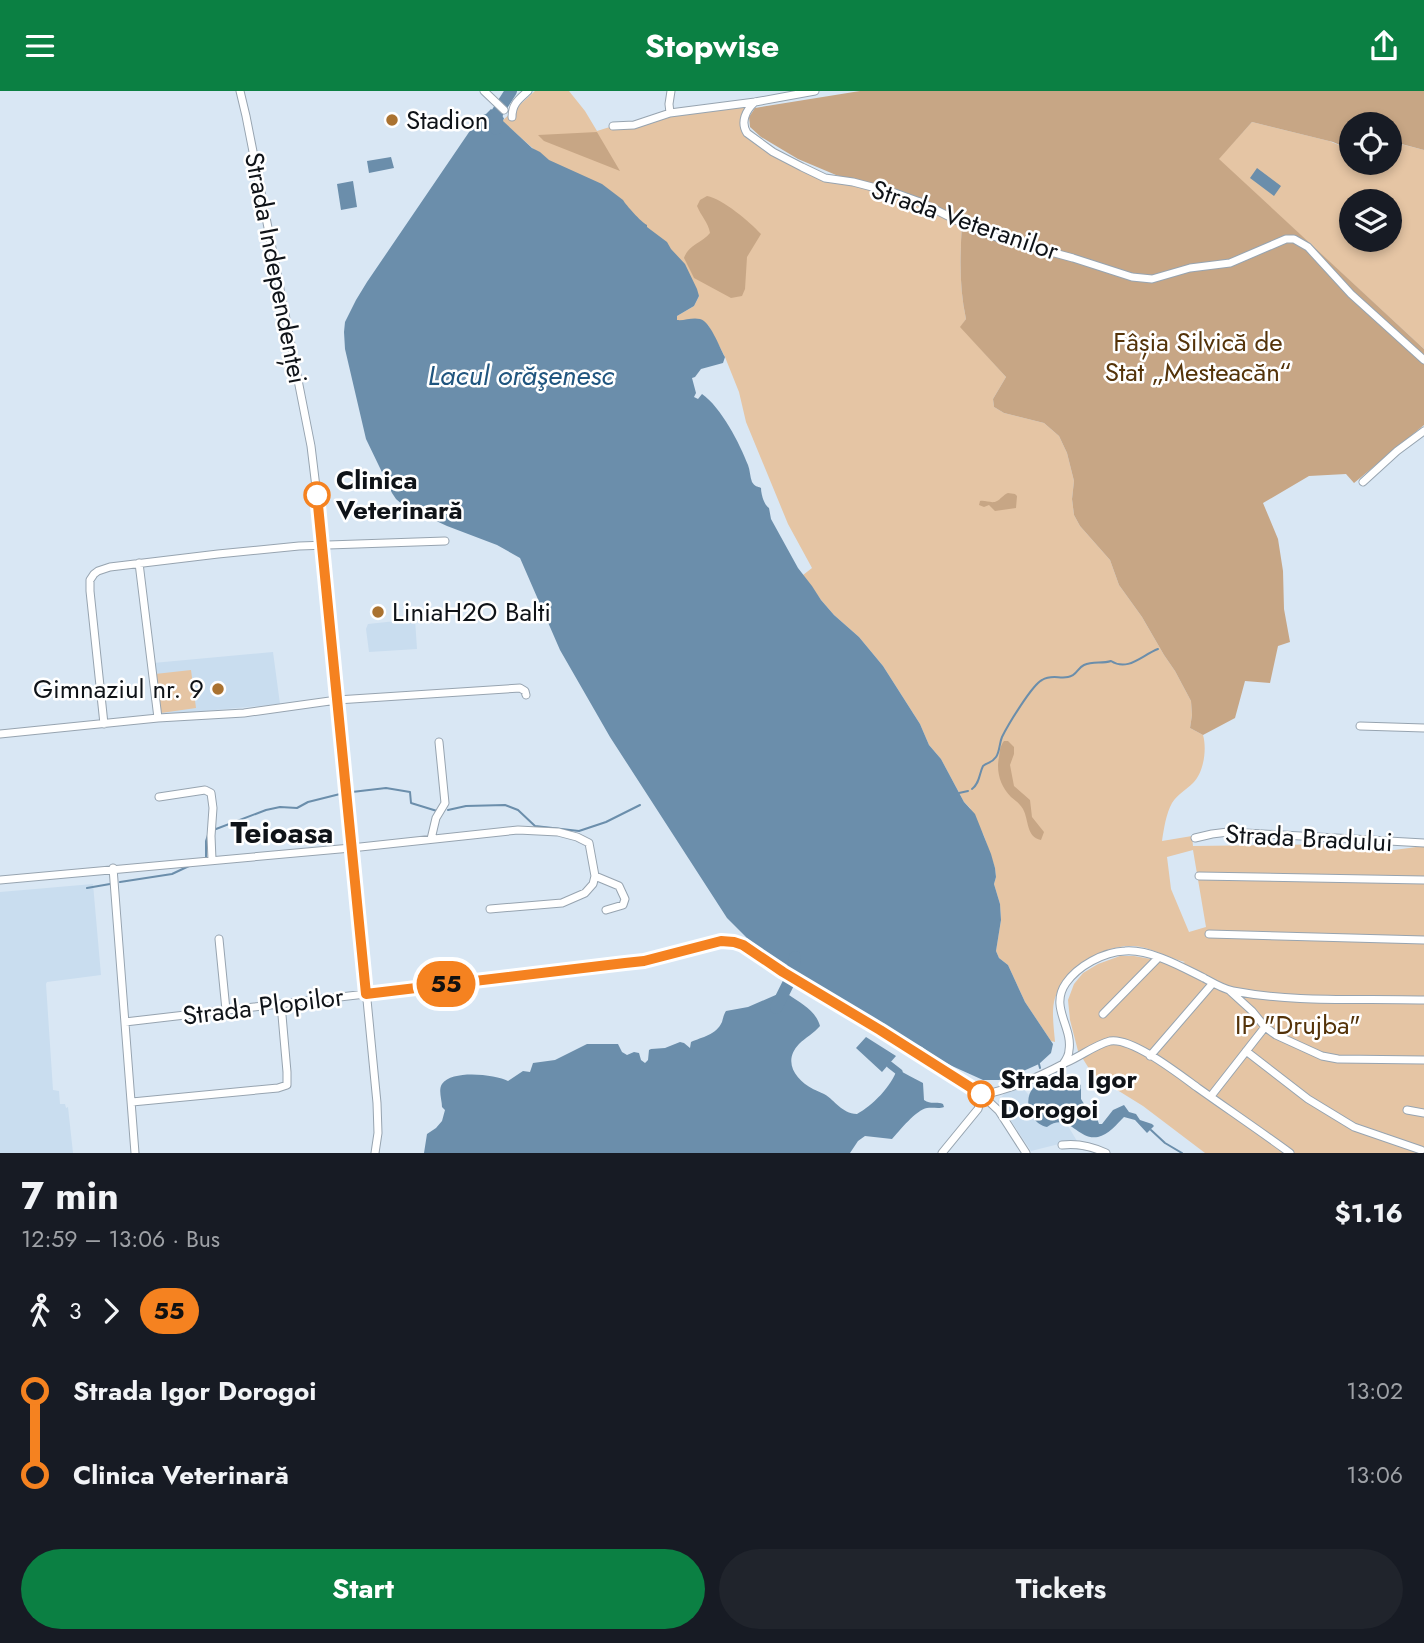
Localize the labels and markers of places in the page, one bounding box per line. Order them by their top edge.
place label: Stadion [406,101,488,139]
marker: Stadion [384,112,400,128]
place label: Clinica Veterinară [335,461,463,529]
marker: Clinica Veterinară [304,482,330,508]
place label: LiniaH2O Balti [392,593,551,631]
marker: LiniaH2O Balti [370,604,386,620]
place label: Gimnaziul nr. 9 [33,670,204,708]
marker: Gimnaziul nr. 9 [210,681,226,697]
place label: Strada Igor Dorogoi [1000,1060,1138,1128]
marker: Strada Igor Dorogoi [968,1081,994,1107]

